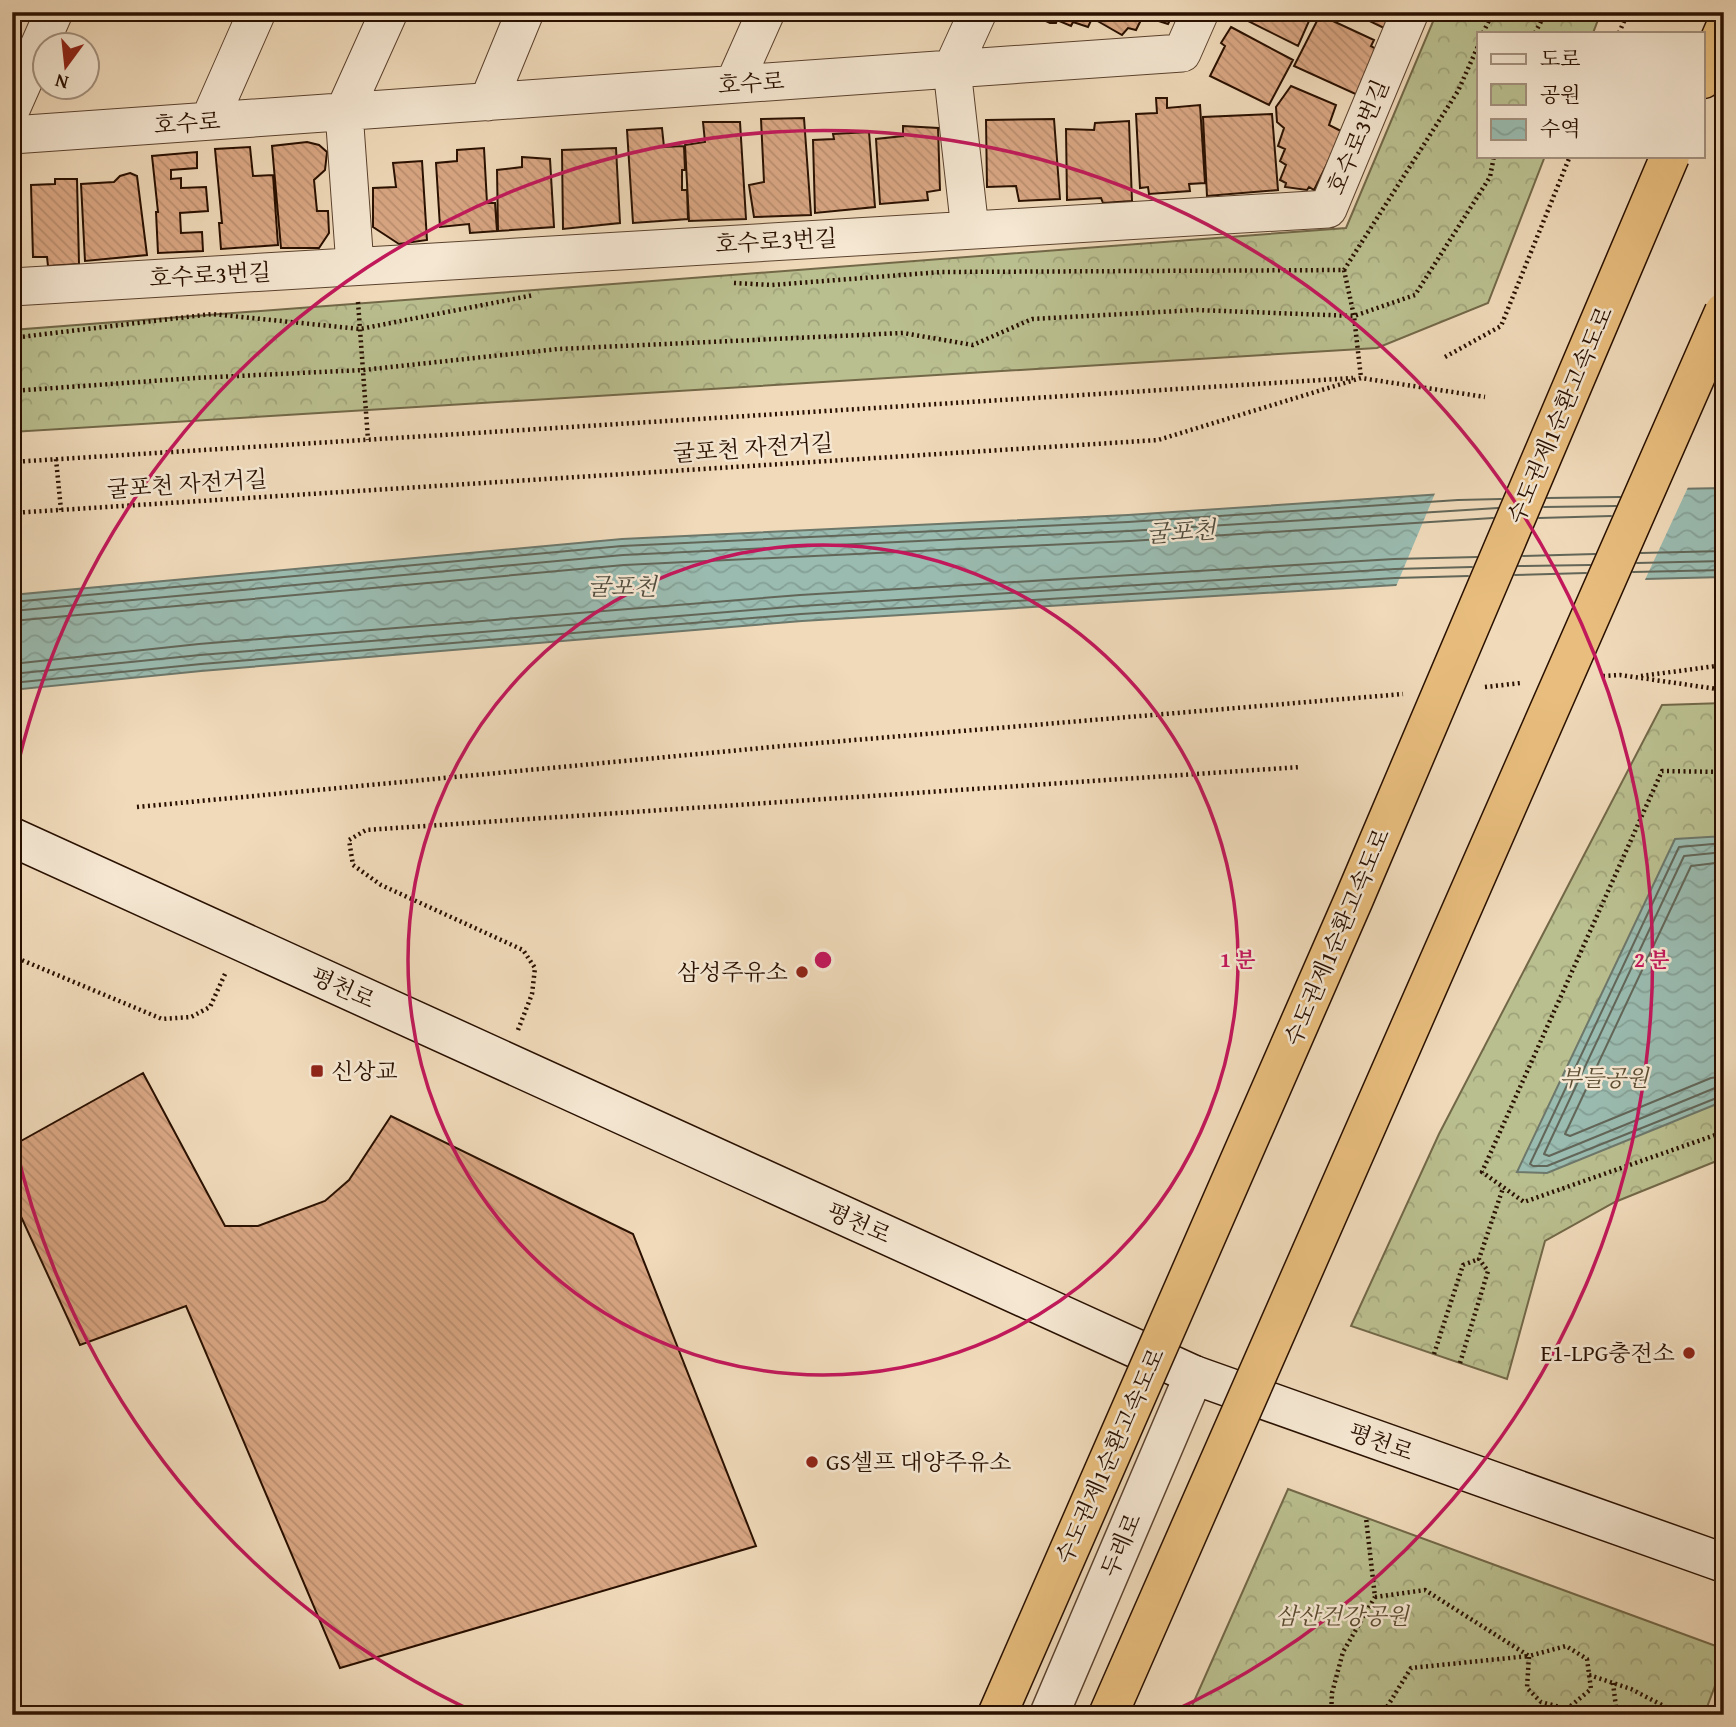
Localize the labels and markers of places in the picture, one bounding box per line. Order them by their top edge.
centre of rings [811,948,835,972]
place label: 삼성주유소 [677,955,788,988]
marker: 삼성주유소 [794,964,810,980]
place label: 신상교 [331,1054,398,1087]
marker: 신상교 [309,1063,325,1079]
place label: E1-LPG충전소 [1541,1336,1675,1369]
marker: E1-LPG충전소 [1681,1345,1697,1361]
place label: GS셀프 대양주유소 [826,1445,1011,1478]
marker: GS셀프 대양주유소 [804,1454,820,1470]

